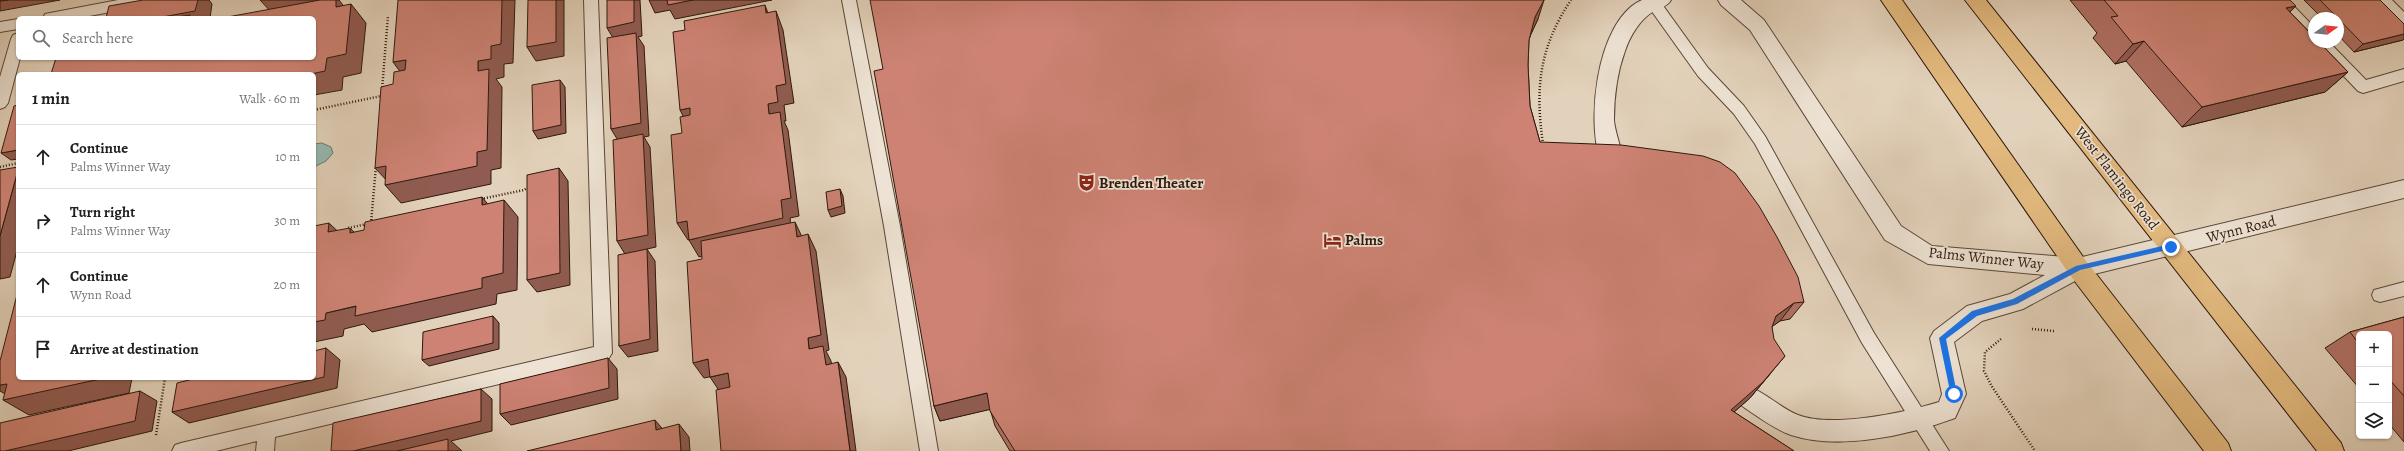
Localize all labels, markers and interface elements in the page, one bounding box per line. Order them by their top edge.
north arrow [2308,12,2344,48]
search box [16,16,316,60]
icon: search [30,27,52,49]
text: Search here [62,28,133,48]
text: 1 min [32,87,70,110]
text: Walk · 60 m [239,90,300,107]
street label: West Flamingo Road [2070,121,2164,235]
text: Continue [70,138,128,158]
icon: ahead [32,146,54,168]
text: 10 m [275,148,300,165]
text: Palms Winner Way [70,158,170,175]
theatre icon: Brenden Theater [1076,173,1096,193]
place label: Brenden Theater [1099,173,1203,193]
text: Turn right [70,202,135,222]
icon: right [32,210,54,232]
street label: Wynn Road [2203,210,2279,248]
text: 30 m [274,212,300,229]
text: Palms Winner Way [70,222,170,239]
hotel icon: Palms [1322,230,1342,250]
place label: Palms [1345,230,1383,250]
route end [2162,238,2180,256]
street label: Palms Winner Way [1927,242,2045,274]
text: Continue [70,266,128,286]
icon: ahead [32,274,54,296]
text: 20 m [274,276,300,293]
text: Wynn Road [70,286,131,303]
map controls [2356,331,2392,439]
button: + [2356,331,2392,367]
icon: arrive [32,338,54,360]
text: Arrive at destination [70,339,199,359]
button: − [2356,367,2392,403]
route start [1945,385,1963,403]
button: layers [2356,403,2392,439]

